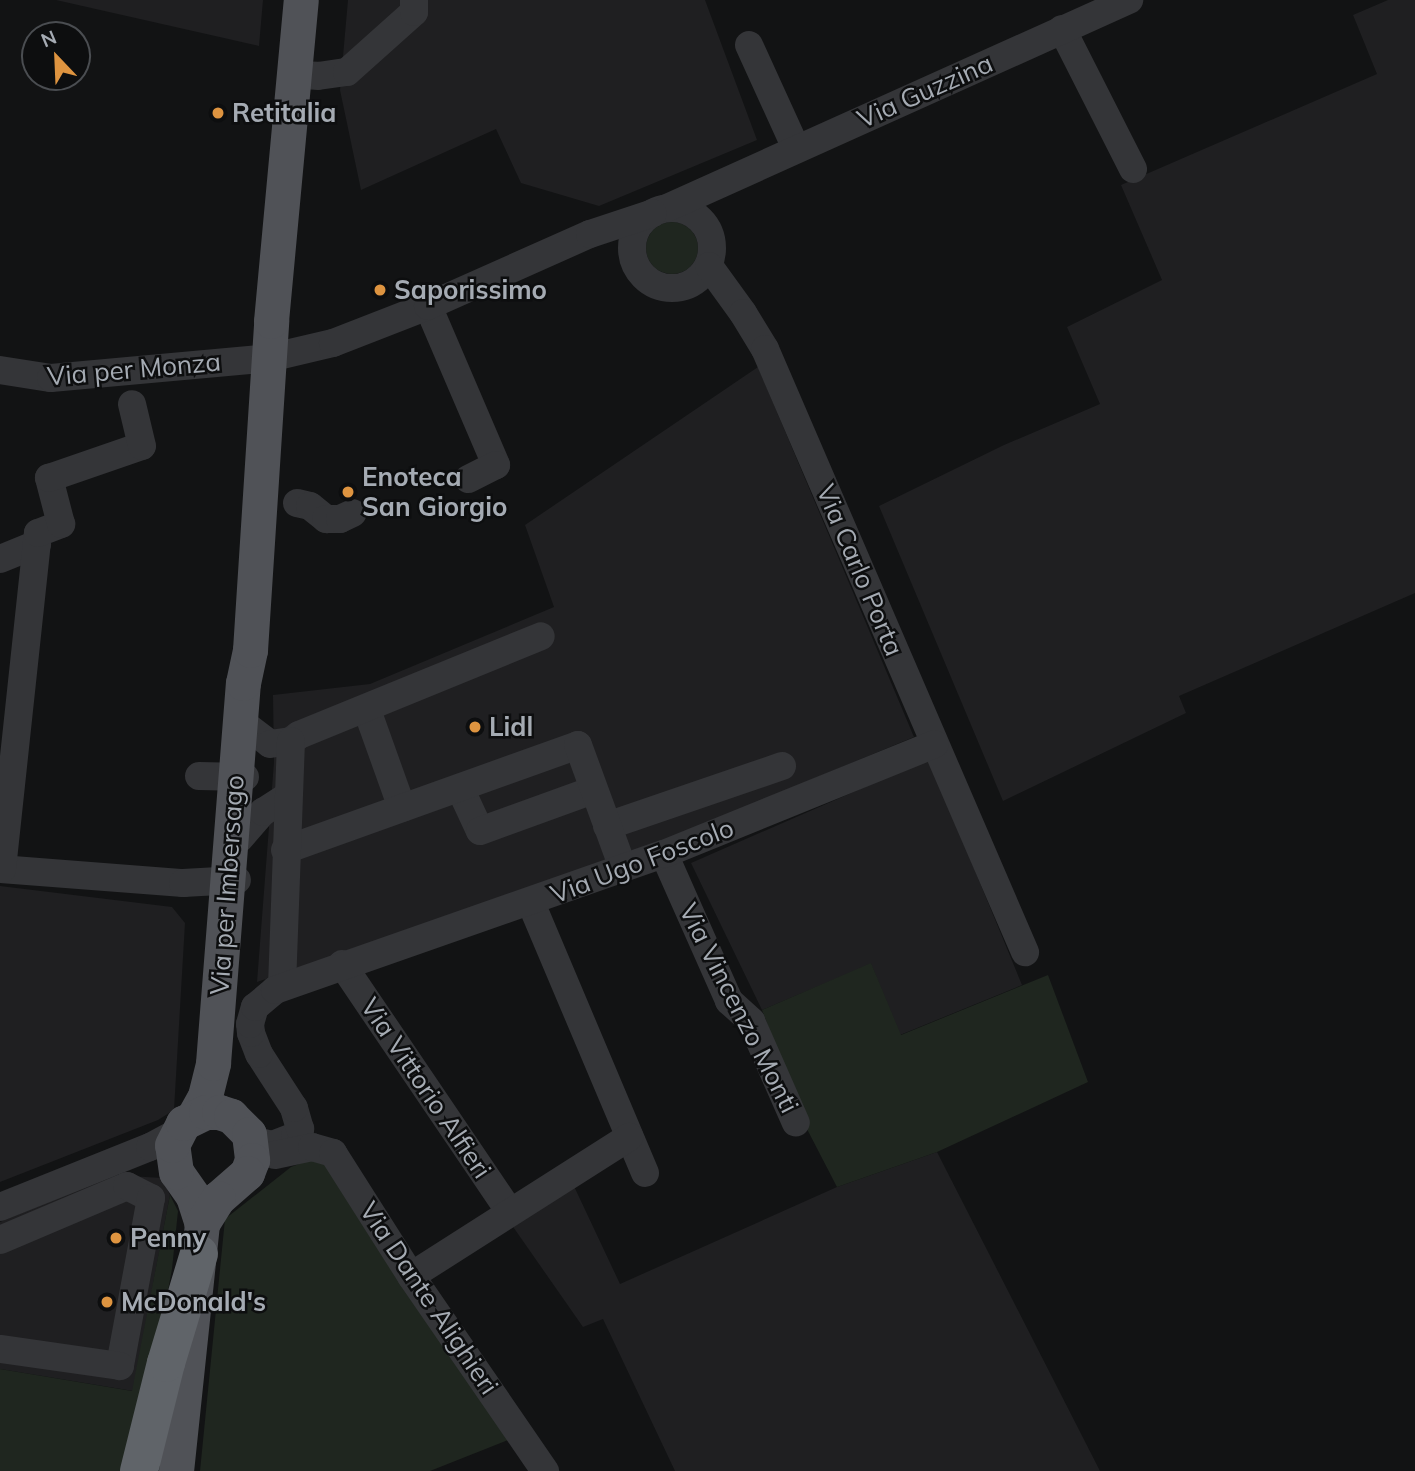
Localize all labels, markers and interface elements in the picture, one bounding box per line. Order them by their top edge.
north arrow [21,21,91,91]
text: N [37,25,60,52]
street label: Via Guzzina [853,47,997,135]
place label: Retitalia [232,97,336,129]
marker: Retitalia [210,105,226,121]
place label: Saporissimo [394,274,547,306]
marker: Saporissimo [372,282,388,298]
street label: Via per Monza [46,346,222,392]
place label: Enoteca San Giorgio [362,461,507,522]
street label: Via Carlo Porta [810,480,910,660]
marker: Enoteca San Giorgio [340,484,356,500]
place label: Lidl [489,711,533,743]
marker: Lidl [467,719,483,735]
street label: Via per Imbersago [204,774,250,996]
street label: Via Ugo Foscolo [546,812,738,910]
street label: Via Vincenzo Monti [673,898,805,1118]
street label: Via Vittorio Alfieri [354,992,498,1184]
street label: Via Dante Alighieri [353,1196,505,1400]
place label: Penny [130,1222,206,1254]
marker: Penny [108,1230,124,1246]
place label: McDonald's [121,1286,266,1318]
marker: McDonald's [99,1294,115,1310]

